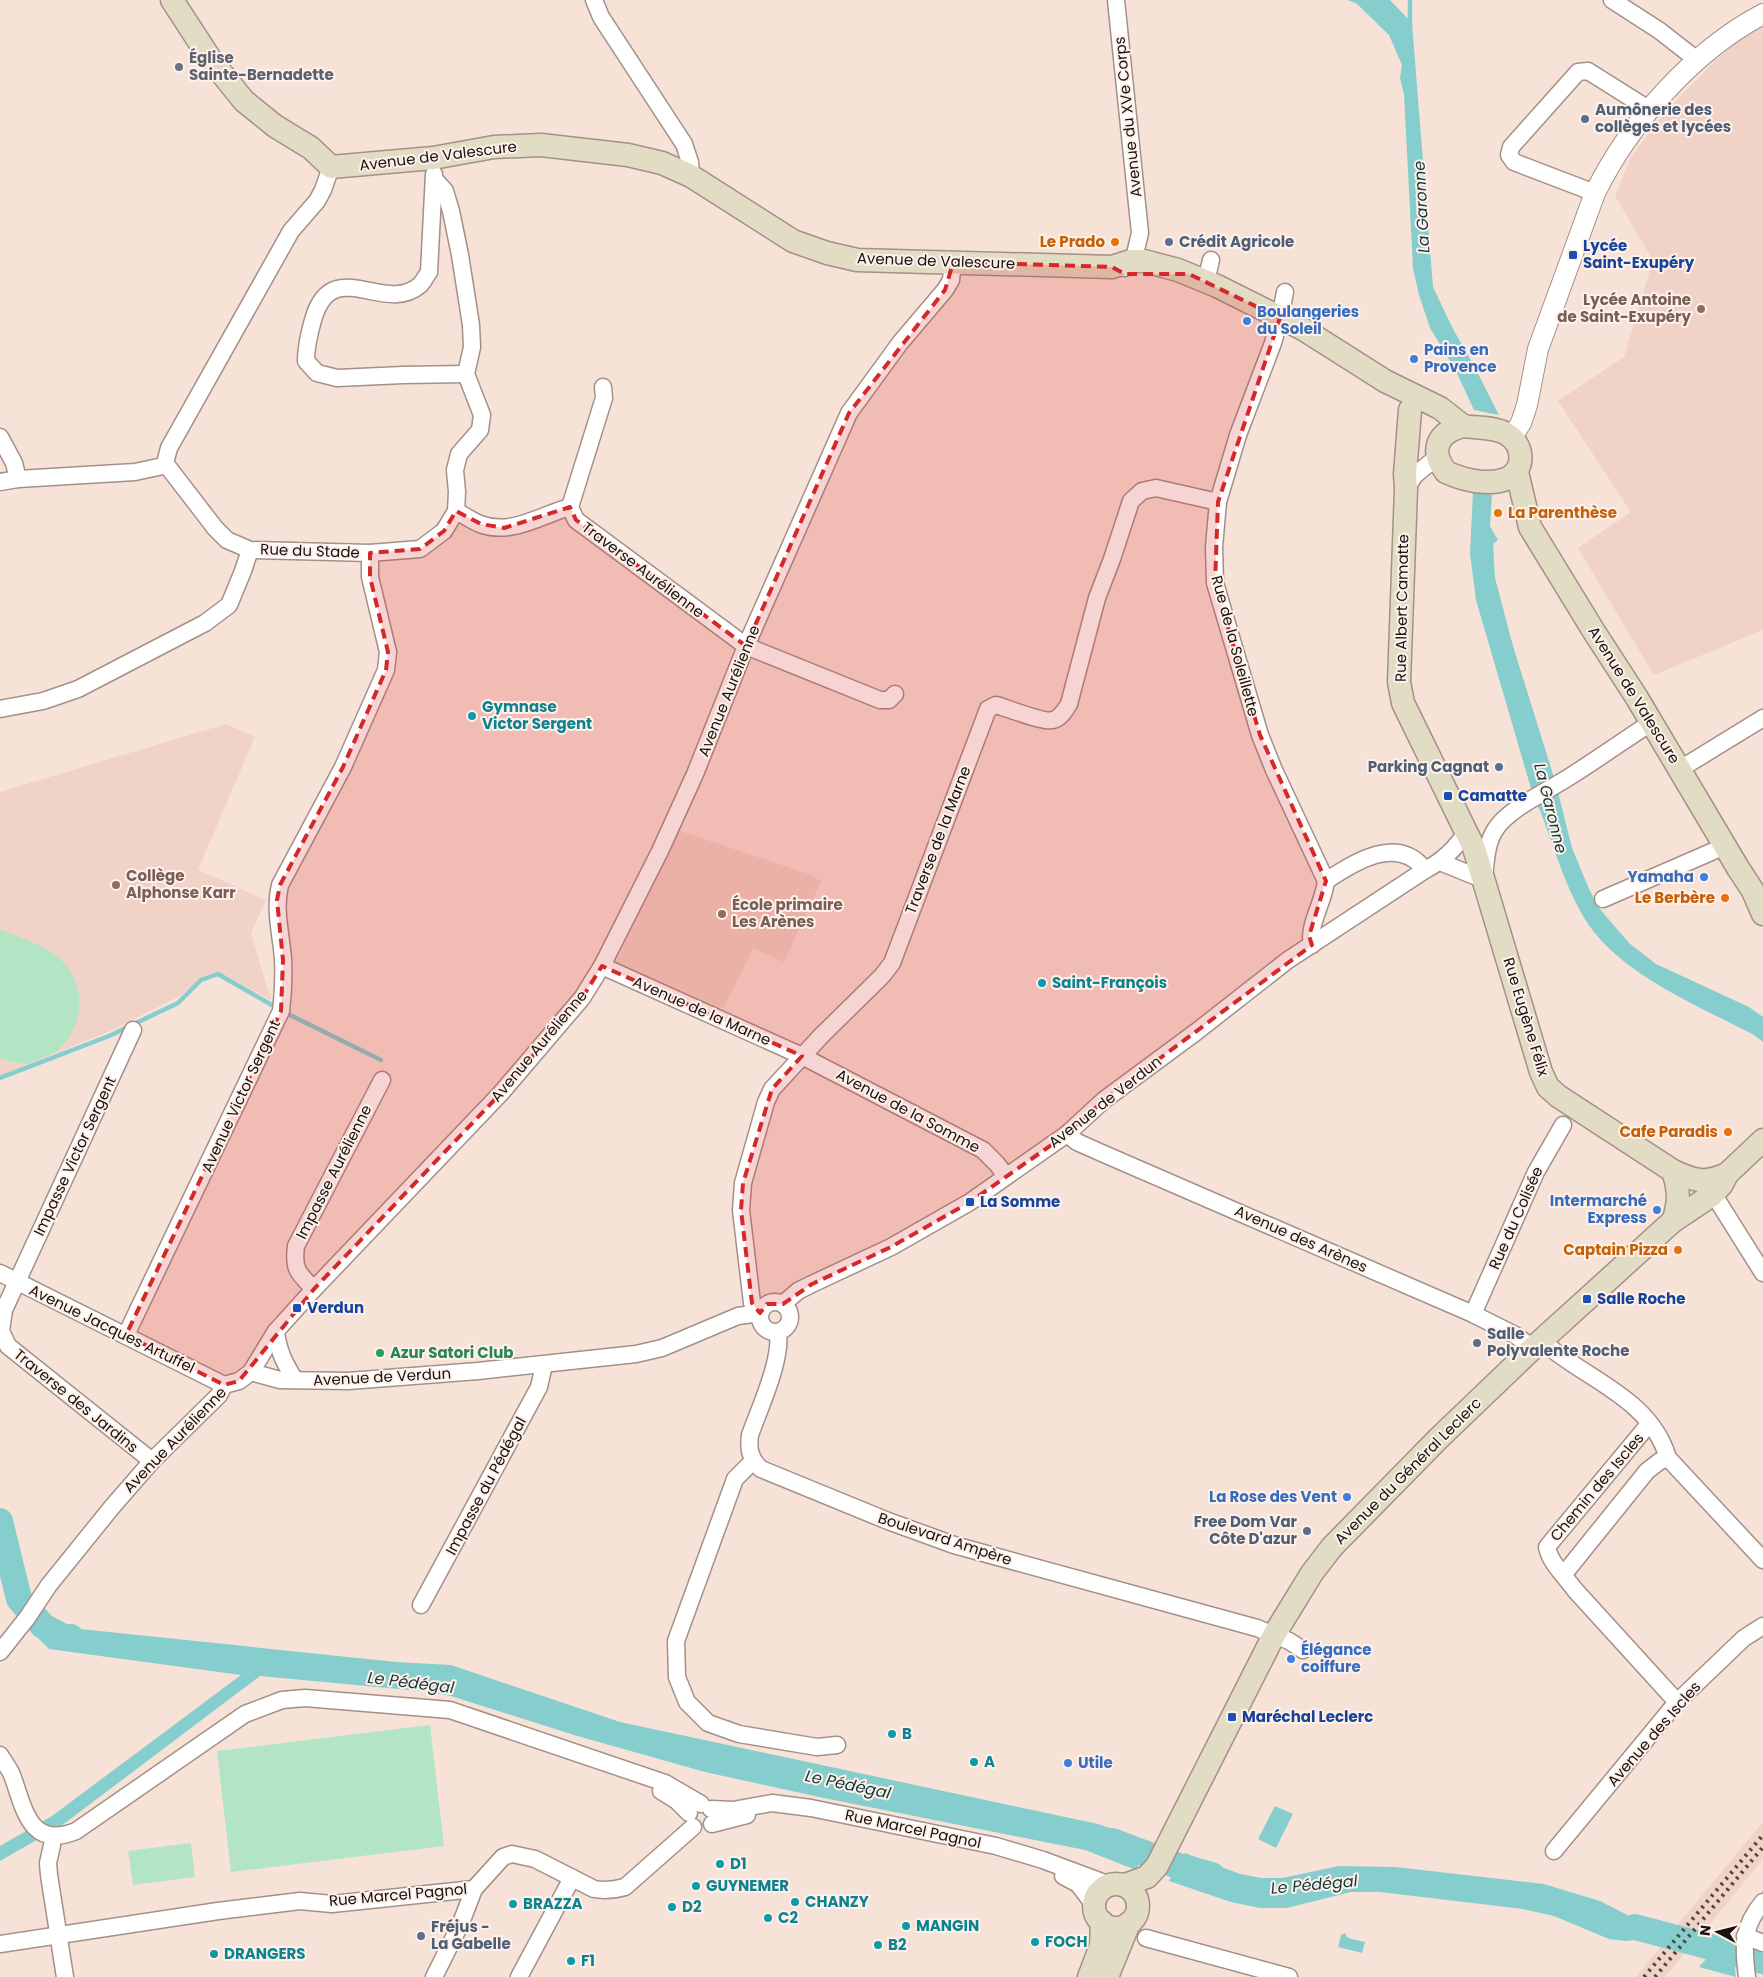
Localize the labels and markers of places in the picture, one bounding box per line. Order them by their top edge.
place label: Église Sainte-Bernadette [189,47,334,85]
marker: Église Sainte-Bernadette [173,61,185,73]
place label: Aumônerie des collèges et lycées [1595,99,1731,137]
marker: Aumônerie des collèges et lycées [1579,113,1591,125]
place label: Le Prado [1040,231,1105,252]
place label: Crédit Agricole [1179,231,1294,252]
place label: Lycée Saint-Exupéry [1583,235,1695,273]
marker: Le Prado [1109,236,1121,248]
marker: Crédit Agricole [1163,236,1175,248]
marker: Lycée Saint-Exupéry [1567,249,1579,261]
place label: Lycée Antoine de Saint-Exupéry [1557,289,1692,327]
place label: Boulangeries du Soleil [1257,301,1359,339]
marker: Lycée Antoine de Saint-Exupéry [1695,303,1707,315]
marker: Boulangeries du Soleil [1241,315,1253,327]
place label: Pains en Provence [1424,339,1496,377]
marker: Pains en Provence [1408,353,1420,365]
place label: La Parenthèse [1508,502,1617,523]
marker: La Parenthèse [1492,507,1504,519]
place label: Gymnase Victor Sergent [482,696,592,734]
marker: Gymnase Victor Sergent [466,710,478,722]
place label: Parking Cagnat [1368,756,1489,777]
marker: Parking Cagnat [1493,761,1505,773]
place label: Camatte [1458,785,1527,806]
marker: Camatte [1442,790,1454,802]
place label: Collège Alphonse Karr [126,865,236,903]
place label: Yamaha [1627,866,1694,887]
marker: Yamaha [1698,871,1710,883]
marker: Collège Alphonse Karr [110,879,122,891]
place label: Le Berbère [1635,887,1715,908]
marker: Le Berbère [1719,892,1731,904]
place label: École primaire Les Arènes [732,894,843,932]
marker: École primaire Les Arènes [716,908,728,920]
place label: Saint-François [1052,972,1167,993]
marker: Saint-François [1036,977,1048,989]
place label: Cafe Paradis [1619,1121,1718,1142]
marker: Cafe Paradis [1722,1126,1734,1138]
place label: Intermarché Express [1550,1190,1647,1228]
place label: La Somme [980,1191,1060,1212]
marker: La Somme [964,1196,976,1208]
marker: Intermarché Express [1651,1204,1663,1216]
place label: Captain Pizza [1563,1239,1668,1260]
marker: Captain Pizza [1672,1244,1684,1256]
place label: Salle Roche [1597,1288,1685,1309]
marker: Salle Roche [1581,1293,1593,1305]
place label: Verdun [307,1297,364,1318]
marker: Verdun [291,1302,303,1314]
place label: Salle Polyvalente Roche [1487,1323,1629,1361]
marker: Salle Polyvalente Roche [1471,1337,1483,1349]
place label: Azur Satori Club [390,1342,513,1363]
marker: Azur Satori Club [374,1347,386,1359]
place label: La Rose des Vent [1209,1486,1337,1507]
marker: La Rose des Vent [1341,1491,1353,1503]
place label: Free Dom Var Côte D'azur [1194,1511,1298,1549]
marker: Free Dom Var Côte D'azur [1301,1525,1313,1537]
place label: Élégance coiffure [1301,1639,1372,1677]
marker: Élégance coiffure [1285,1653,1297,1665]
place label: Maréchal Leclerc [1242,1706,1373,1727]
marker: Maréchal Leclerc [1226,1711,1238,1723]
place label: B [902,1723,912,1744]
marker: B [886,1728,898,1740]
place label: A [984,1751,995,1772]
place label: Utile [1078,1752,1113,1773]
marker: A [968,1756,980,1768]
marker: Utile [1062,1757,1074,1769]
place label: D1 [730,1853,747,1874]
marker: D1 [714,1858,726,1870]
place label: GUYNEMER [706,1875,789,1896]
marker: GUYNEMER [690,1880,702,1892]
place label: CHANZY [805,1891,869,1912]
place label: BRAZZA [523,1893,583,1914]
place label: D2 [682,1896,702,1917]
marker: CHANZY [789,1896,801,1908]
marker: BRAZZA [507,1898,519,1910]
marker: D2 [666,1901,678,1913]
place label: C2 [778,1907,798,1928]
marker: C2 [762,1912,774,1924]
place label: MANGIN [916,1915,979,1936]
place label: Fréjus - La Gabelle [431,1916,511,1954]
marker: MANGIN [900,1920,912,1932]
marker: Fréjus - La Gabelle [415,1930,427,1942]
place label: FOCH [1045,1931,1087,1952]
place label: B2 [888,1934,907,1955]
marker: FOCH [1029,1936,1041,1948]
marker: B2 [872,1939,884,1951]
place label: DRANGERS [224,1943,306,1964]
marker: DRANGERS [208,1948,220,1960]
place label: F1 [581,1950,595,1971]
marker: F1 [565,1955,577,1967]

